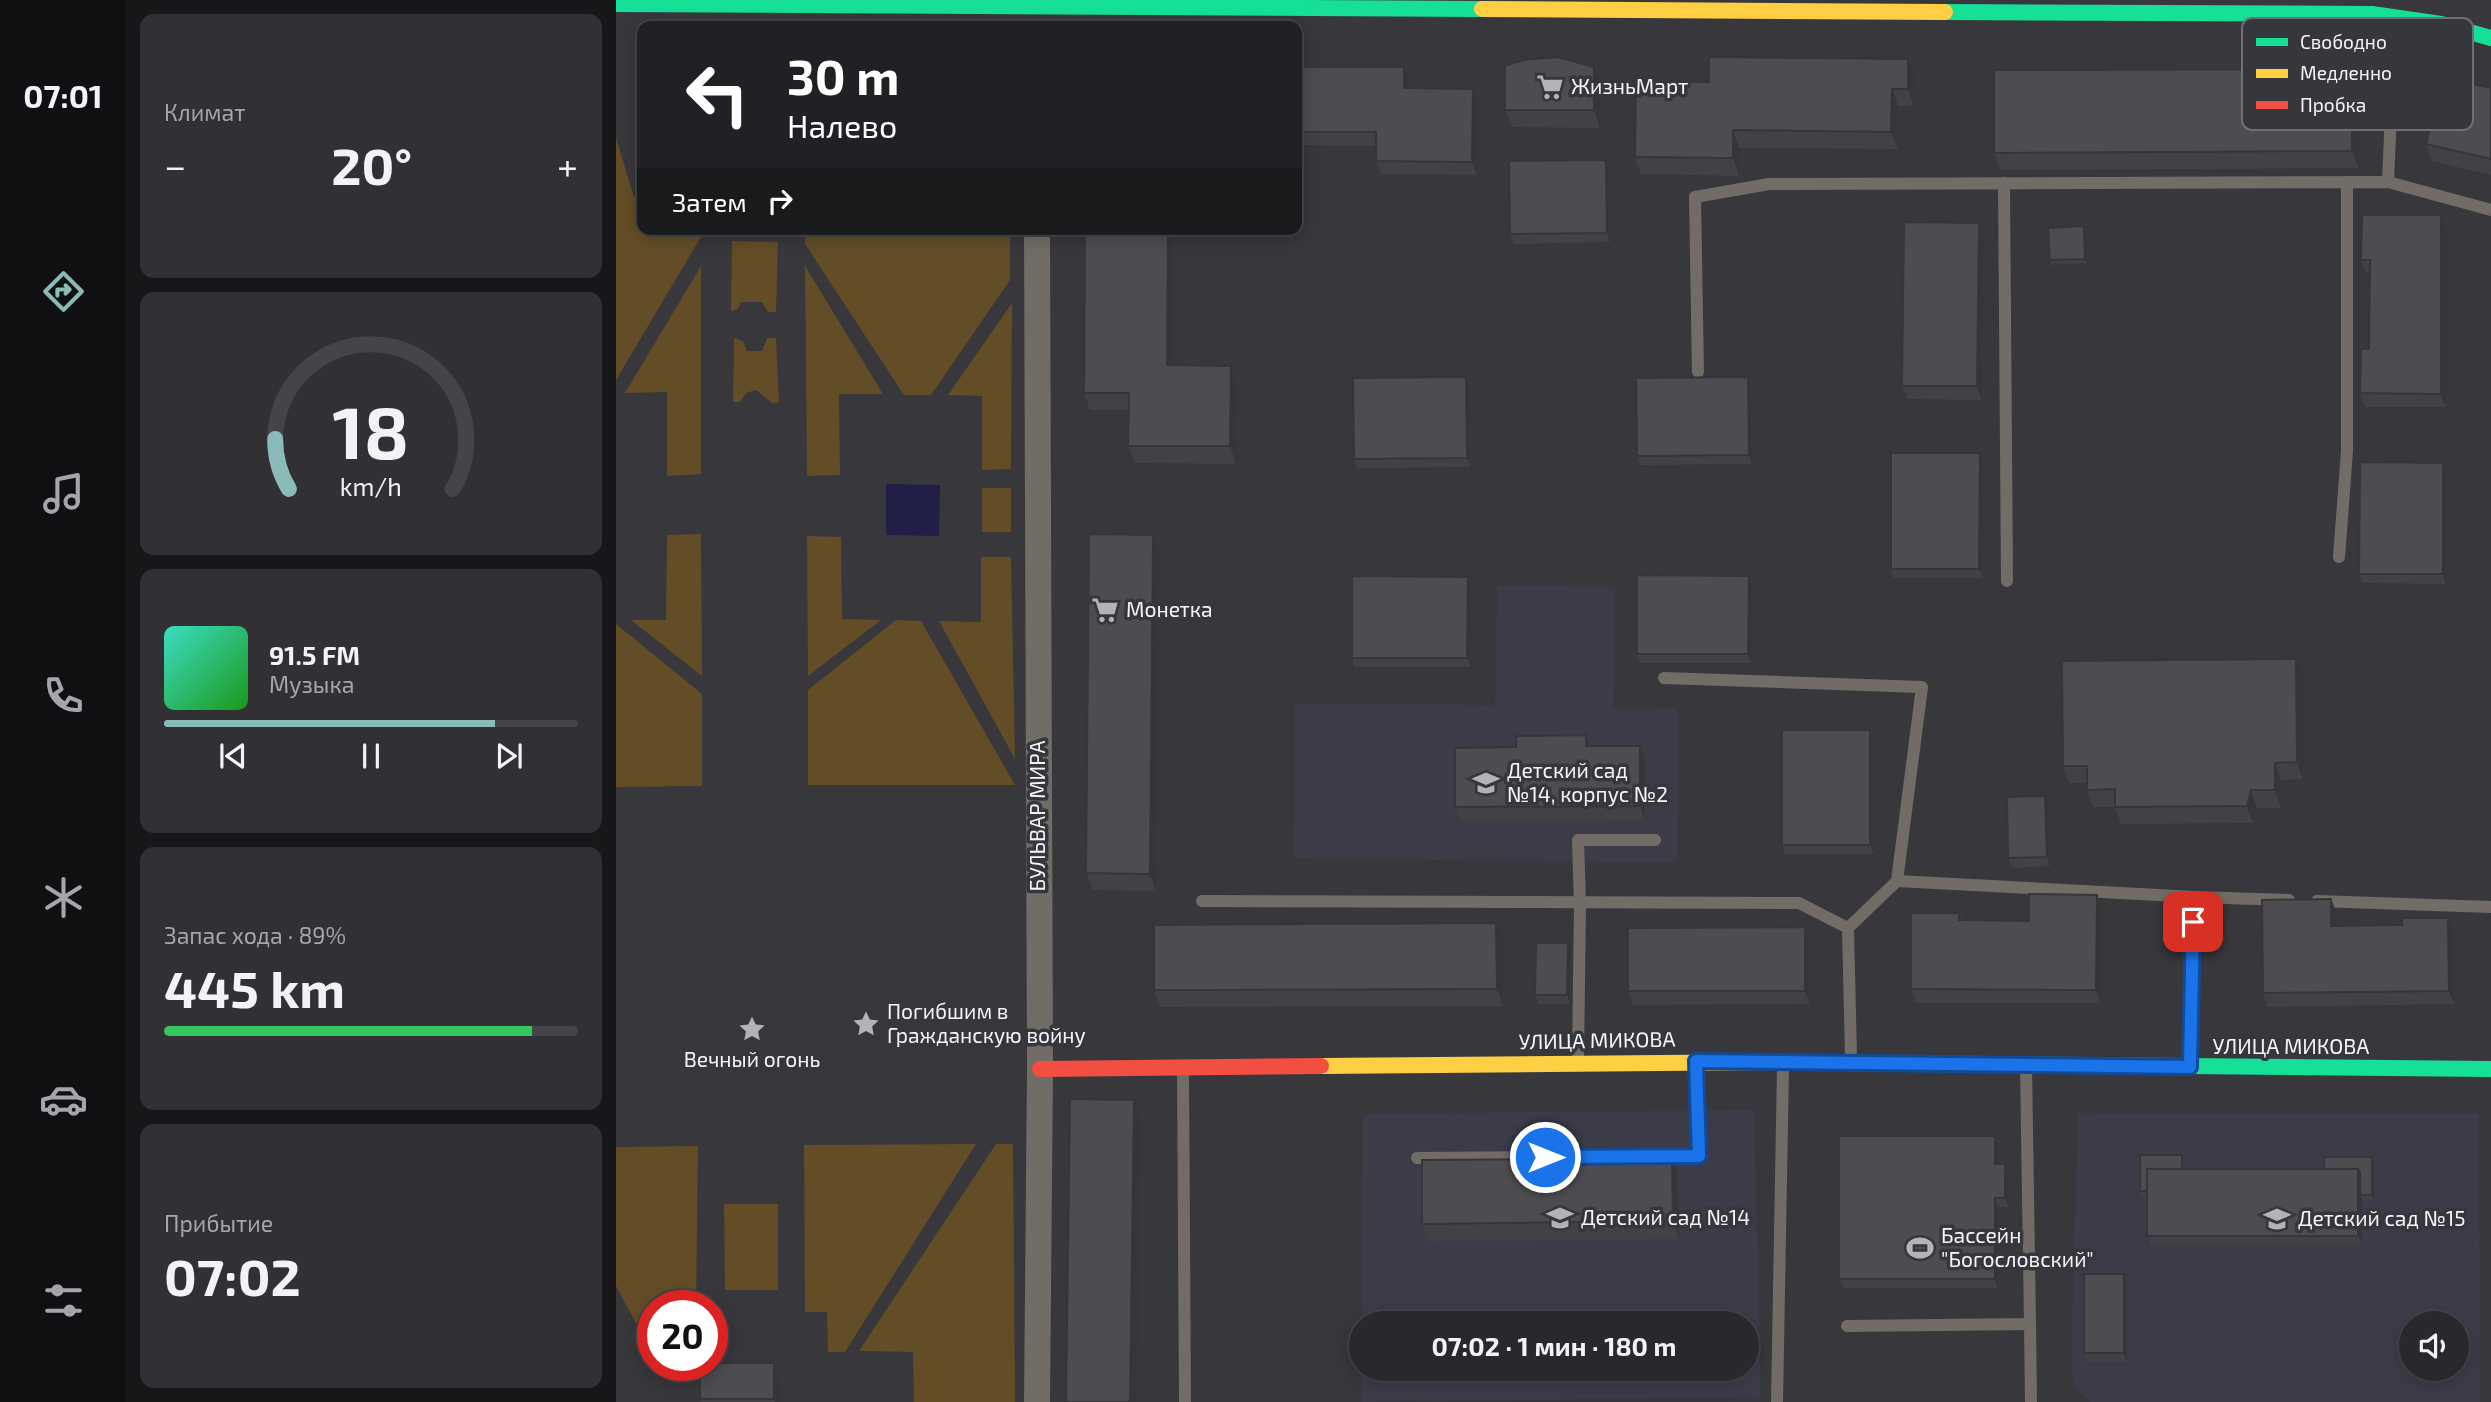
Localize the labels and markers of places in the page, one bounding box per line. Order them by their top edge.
supermarket icon: ЖизньМарт [1535,72,1565,102]
place label: ЖизньМарт [1571,73,1688,98]
supermarket icon: Монетка [1090,595,1120,625]
place label: Монетка [1126,596,1213,621]
place label: Детский сад №14, корпус №2 [1507,757,1668,807]
school or university icon: Детский сад №14, корпус №2 [1471,768,1501,798]
pin [2163,892,2223,952]
place label: Погибшим в Гражданскую войну [887,998,1086,1048]
place icon: Погибшим в Гражданскую войну [851,1009,881,1039]
place icon: Вечный огонь [737,1014,767,1044]
place label: Вечный огонь [684,1046,820,1071]
school or university icon: Детский сад №14 [1545,1203,1575,1233]
place label: Детский сад №14 [1581,1204,1750,1229]
school or university icon: Детский сад №15 [2262,1204,2292,1234]
place label: Детский сад №15 [2298,1205,2466,1230]
place label: Бассейн "Богословский" [1941,1222,2094,1271]
sports icon: Бассейн "Богословский" [1905,1233,1935,1263]

